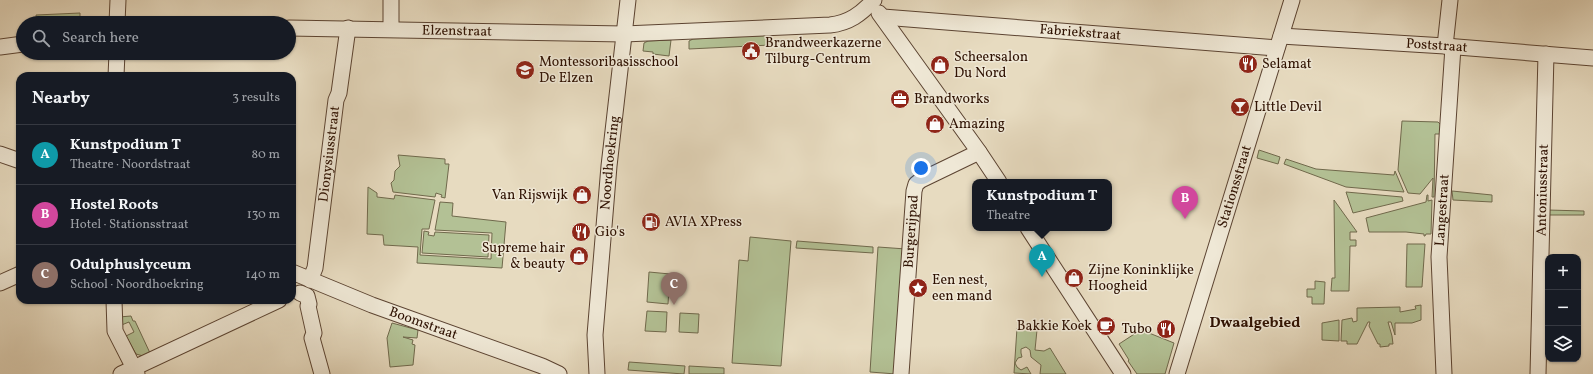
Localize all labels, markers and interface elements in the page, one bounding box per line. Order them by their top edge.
search box [16,16,296,60]
street label: Fabriekstraat [1039,20,1122,45]
street label: Elzenstraat [422,21,492,41]
icon: search [30,27,52,49]
text: Search here [62,28,139,49]
place label: Brandweerkazerne Tilburg-Centrum [765,34,882,69]
street label: Poststraat [1405,34,1468,57]
public building icon: Brandweerkazerne Tilburg-Centrum [740,40,762,62]
place label: Scheersalon Du Nord [954,48,1028,83]
place label: Montessoribasisschool De Elzen [539,53,679,88]
restaurant icon: Selamat [1237,53,1259,75]
shop icon: Scheersalon Du Nord [929,54,951,76]
place label: Selamat [1262,55,1312,74]
school or university icon: Montessoribasisschool De Elzen [514,59,536,81]
text: Nearby [32,87,90,110]
office icon: Brandworks [889,88,911,110]
text: 3 results [232,89,280,107]
place label: Brandworks [914,90,989,109]
bar icon: Little Devil [1229,96,1251,118]
place label: Little Devil [1254,98,1322,117]
street label: Dionysiusstraat [314,105,345,203]
shop icon: Amazing [924,113,946,135]
street label: Noordhoekring [596,114,624,211]
place label: Amazing [949,115,1005,134]
text: Kunstpodium T [70,135,181,156]
street label: Stationsstraat [1213,143,1256,230]
street label: Antoniusstraat [1532,144,1553,236]
text: A [40,146,50,164]
text: 80 m [251,146,280,164]
text: Theatre · Noordstraat [70,156,191,174]
your location [911,158,931,178]
street label: Langestraat [1430,173,1454,247]
popup [972,179,1112,231]
shop icon: Van Rijswijk [571,184,593,206]
place label: Van Rijswijk [492,186,568,205]
text: Kunstpodium T [986,186,1098,207]
pin: B [1172,186,1198,219]
street label: Burgerijpad [899,194,923,269]
text: Hostel Roots [70,195,158,216]
text: B [41,206,49,224]
text: 130 m [247,206,280,224]
text: Theatre [986,207,1030,225]
fuel station icon: AVIA XPress [640,211,662,233]
place label: AVIA XPress [665,213,742,232]
text: Hotel · Stationsstraat [70,216,189,234]
restaurant icon: Gio's [570,221,592,243]
place label: Gio's [595,223,625,242]
place label: Supreme hair & beauty [482,239,565,274]
pin: A [1029,244,1055,277]
shop icon: Supreme hair & beauty [568,245,590,267]
map controls [1545,254,1581,362]
button: + [1545,254,1581,290]
text: Odulphuslyceum [70,255,191,276]
place label: Zijne Koninklijke Hoogheid [1088,261,1194,296]
text: C [41,266,49,284]
text: 140 m [246,266,280,284]
shop icon: Zijne Koninklijke Hoogheid [1063,267,1085,289]
place label: Een nest, een mand [932,271,992,306]
pin: C [661,272,687,305]
text: School · Noordhoekring [70,276,204,294]
place icon: Een nest, een mand [907,277,929,299]
button: − [1545,290,1581,326]
street label: Boomstraat [386,302,460,344]
district label: Dwaalgebied [1210,313,1300,334]
cafe icon: Bakkie Koek [1095,315,1117,337]
place label: Bakkie Koek [1017,317,1092,336]
restaurant icon: Tubo [1155,318,1177,340]
place label: Tubo [1122,320,1152,339]
button: layers [1545,326,1581,362]

